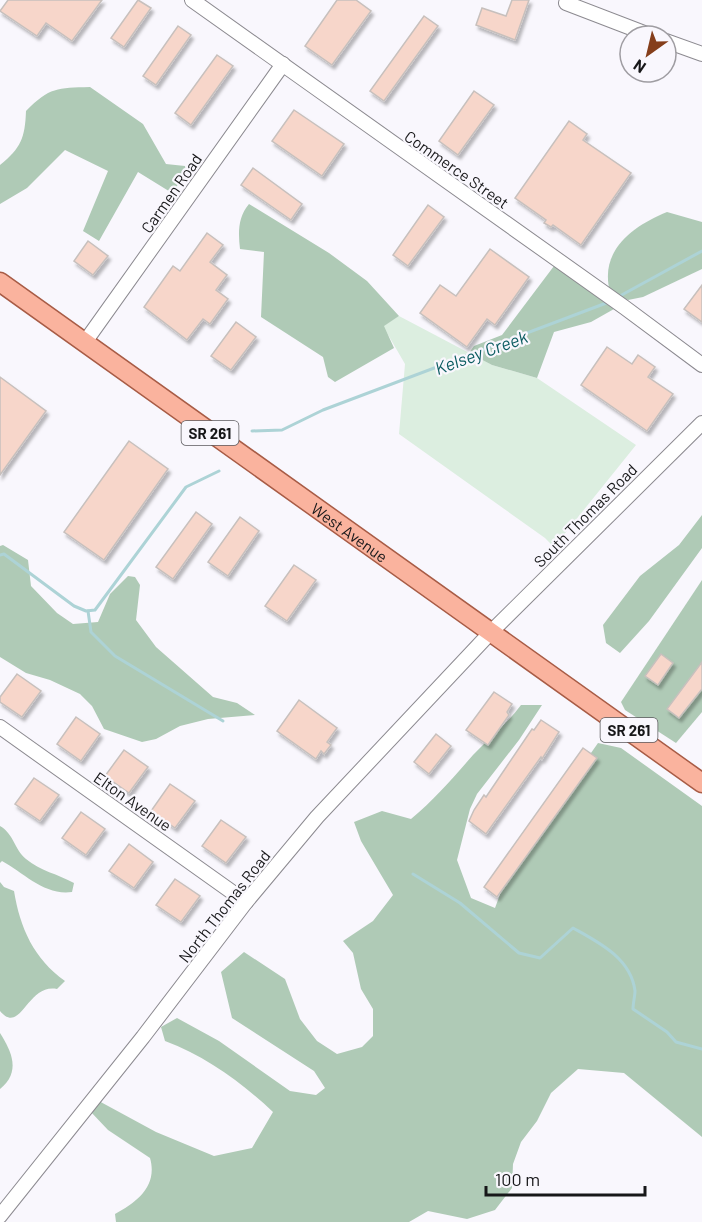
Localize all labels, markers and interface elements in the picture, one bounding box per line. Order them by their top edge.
north arrow [618,24,678,84]
text: N [630,56,649,78]
street label: Commerce Street [401,126,513,212]
street label: Carmen Road [137,150,205,236]
water label: Kelsey Creek [432,325,531,379]
road number: SR 261 [182,421,238,445]
street label: South Thomas Road [529,459,641,571]
street label: West Avenue [308,498,392,565]
road number: SR 261 [600,718,658,742]
street label: Elton Avenue [91,767,175,835]
street label: North Thomas Road [174,846,274,966]
scale bar [486,1159,645,1197]
text: 100 m [495,1168,540,1190]

